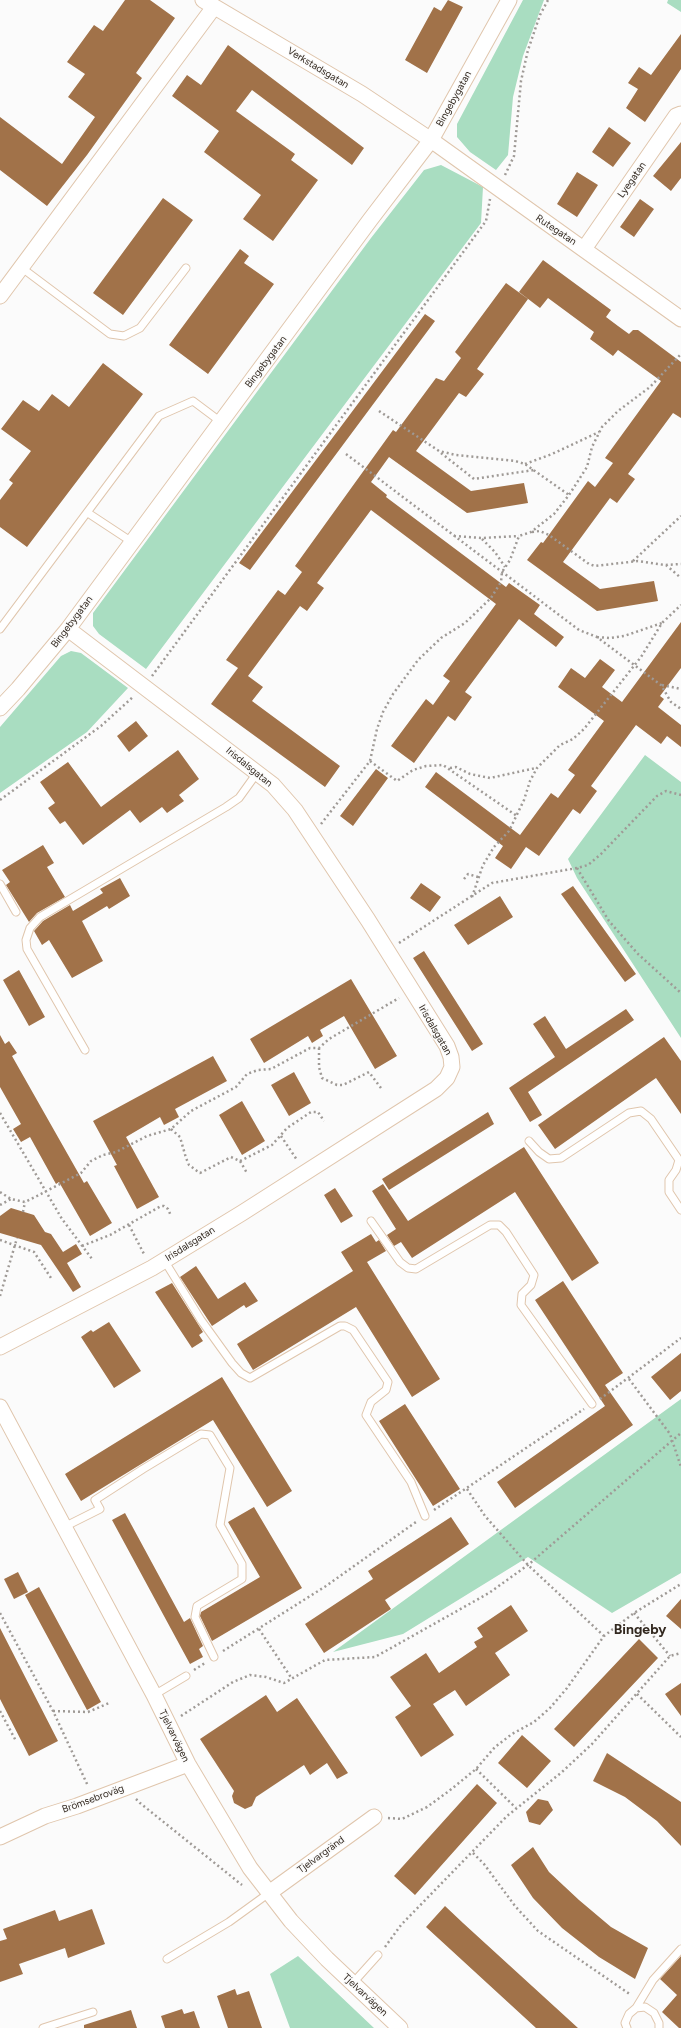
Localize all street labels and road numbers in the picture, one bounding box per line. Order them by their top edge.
street label: Verkstadsgatan [285,45,351,91]
street label: Bingebygatan [434,69,474,129]
street label: Lyegatan [615,160,649,200]
street label: Rutegatan [533,212,579,248]
street label: Bingebygatan [243,334,289,390]
street label: Bingebygatan [49,594,95,650]
street label: Irisdalsgatan [223,745,275,789]
street label: Irisdalsgatan [416,1003,454,1057]
street label: Irisdalsgatan [163,1224,217,1264]
street label: Tjelvarvägen [156,1708,192,1764]
street label: Brömsebroväg [60,1782,126,1816]
street label: Tjelvargränd [295,1834,347,1876]
street label: Tjelvarvägen [340,1971,390,2019]

